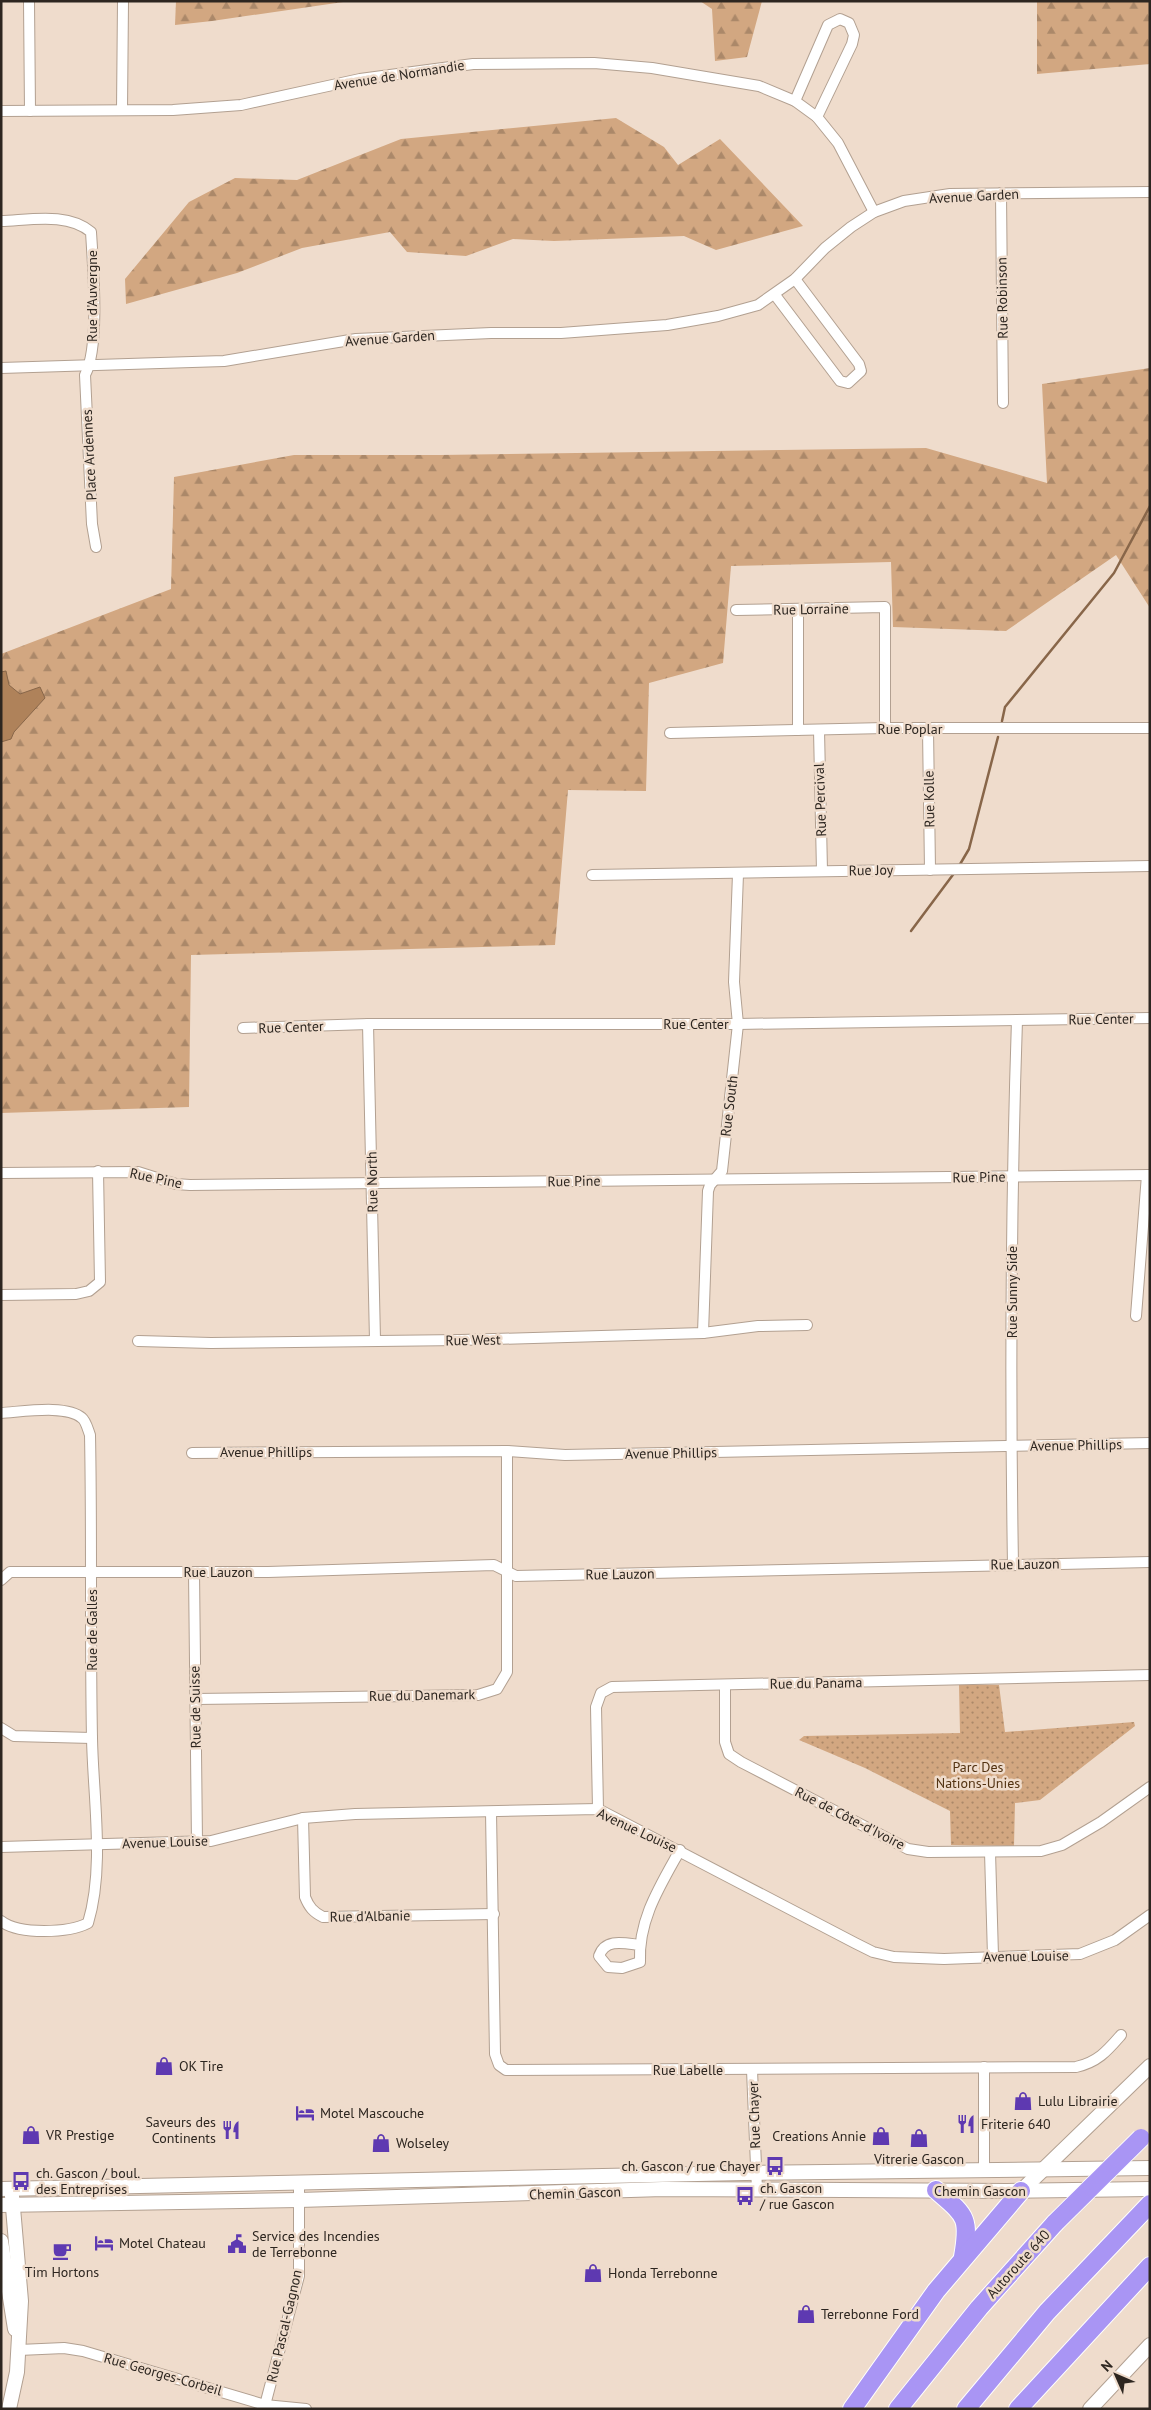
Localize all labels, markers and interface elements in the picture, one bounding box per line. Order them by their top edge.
street label: Avenue de Normandie [332,56,466,94]
street label: Avenue Garden [929,185,1019,207]
street label: Rue d'Auvergne [83,250,101,342]
street label: Rue Robinson [992,257,1012,339]
street label: Avenue Garden [344,326,436,350]
street label: Place Ardennes [78,409,100,501]
street label: Rue Lorraine [773,599,849,619]
street label: Rue Poplar [878,720,943,738]
street label: Rue Percival [810,763,830,837]
street label: Rue Kolle [920,770,938,828]
street label: Rue Joy [849,861,894,879]
street label: Rue Center [1068,1009,1134,1029]
street label: Rue Center [663,1015,729,1033]
street label: Rue Center [258,1017,324,1037]
street label: Rue South [716,1074,742,1138]
street label: Rue North [362,1151,382,1213]
street label: Rue Pine [128,1164,184,1192]
street label: Rue Pine [952,1168,1006,1186]
street label: Rue Pine [547,1172,601,1190]
street label: Rue Sunny Side [1003,1246,1021,1338]
street label: Rue West [445,1331,501,1349]
street label: Avenue Phillips [1030,1435,1122,1455]
street label: Avenue Phillips [220,1443,312,1461]
street label: Avenue Phillips [625,1443,717,1463]
street label: Rue Lauzon [990,1554,1060,1574]
street label: Rue Lauzon [183,1563,253,1581]
street label: Rue Lauzon [585,1564,655,1584]
street label: Rue de Galles [83,1589,101,1671]
street label: Rue de Suisse [185,1666,205,1748]
street label: Rue du Panama [770,1673,862,1693]
street label: Rue du Danemark [369,1685,475,1705]
park label: Parc Des Nations-Unies [936,1758,1020,1792]
street label: Rue de Côte-d'Ivoire [792,1782,908,1854]
street label: Avenue Louise [594,1804,680,1856]
street label: Avenue Louise [122,1832,208,1852]
street label: Rue d'Albanie [329,1906,411,1926]
street label: Avenue Louise [983,1946,1069,1966]
shop icon: OK Tire [153,2055,175,2077]
place label: OK Tire [179,2057,223,2075]
street label: Rue Labelle [653,2061,723,2079]
street label: Rue Chayer [744,2081,764,2149]
shop icon: Lulu Librairie [1012,2090,1034,2112]
place label: Lulu Librairie [1038,2092,1118,2110]
hotel icon: Motel Mascouche [294,2102,316,2124]
place label: Motel Mascouche [320,2104,424,2122]
place label: Saveurs des Continents [145,2113,216,2147]
restaurant icon: Friterie 640 [955,2113,977,2135]
place label: Friterie 640 [981,2115,1051,2133]
restaurant icon: Saveurs des Continents [220,2119,242,2141]
shop icon: VR Prestige [20,2124,42,2146]
shop icon: Creations Annie [870,2125,892,2147]
place label: VR Prestige [45,2126,114,2144]
place label: Creations Annie [772,2127,866,2145]
shop icon: Vitrerie Gascon [908,2127,930,2149]
shop icon: Wolseley [370,2132,392,2154]
place label: Wolseley [396,2134,449,2152]
place label: Vitrerie Gascon [873,2150,964,2168]
bus stop icon: ch. Gascon / rue Chayer [764,2155,786,2177]
place label: ch. Gascon / rue Chayer [621,2157,760,2175]
place label: ch. Gascon / boul. des Entreprises [36,2164,140,2198]
bus stop icon: ch. Gascon / boul. des Entreprises [10,2170,32,2192]
place label: ch. Gascon / rue Gascon [759,2179,834,2213]
street label: Chemin Gascon [529,2182,621,2204]
street label: Chemin Gascon [934,2182,1026,2200]
bus stop icon: ch. Gascon / rue Gascon [734,2185,756,2207]
street label: Autoroute 640 [983,2226,1054,2302]
place label: Service des Incendies de Terrebonne [252,2227,380,2261]
hotel icon: Motel Chateau [93,2232,115,2254]
public building icon: Service des Incendies de Terrebonne [226,2233,248,2255]
place label: Motel Chateau [119,2234,206,2252]
cafe icon: Tim Hortons [51,2240,73,2262]
shop icon: Honda Terrebonne [582,2262,604,2284]
place label: Tim Hortons [25,2263,99,2281]
place label: Honda Terrebonne [608,2264,718,2282]
street label: Rue Pascal-Gagnon [262,2268,306,2384]
shop icon: Terrebonne Ford [795,2303,817,2325]
place label: Terrebonne Ford [821,2305,919,2323]
street label: Rue Georges-Corbeil [102,2349,224,2399]
north arrow [1091,2350,1141,2400]
text: N [1097,2356,1116,2375]

